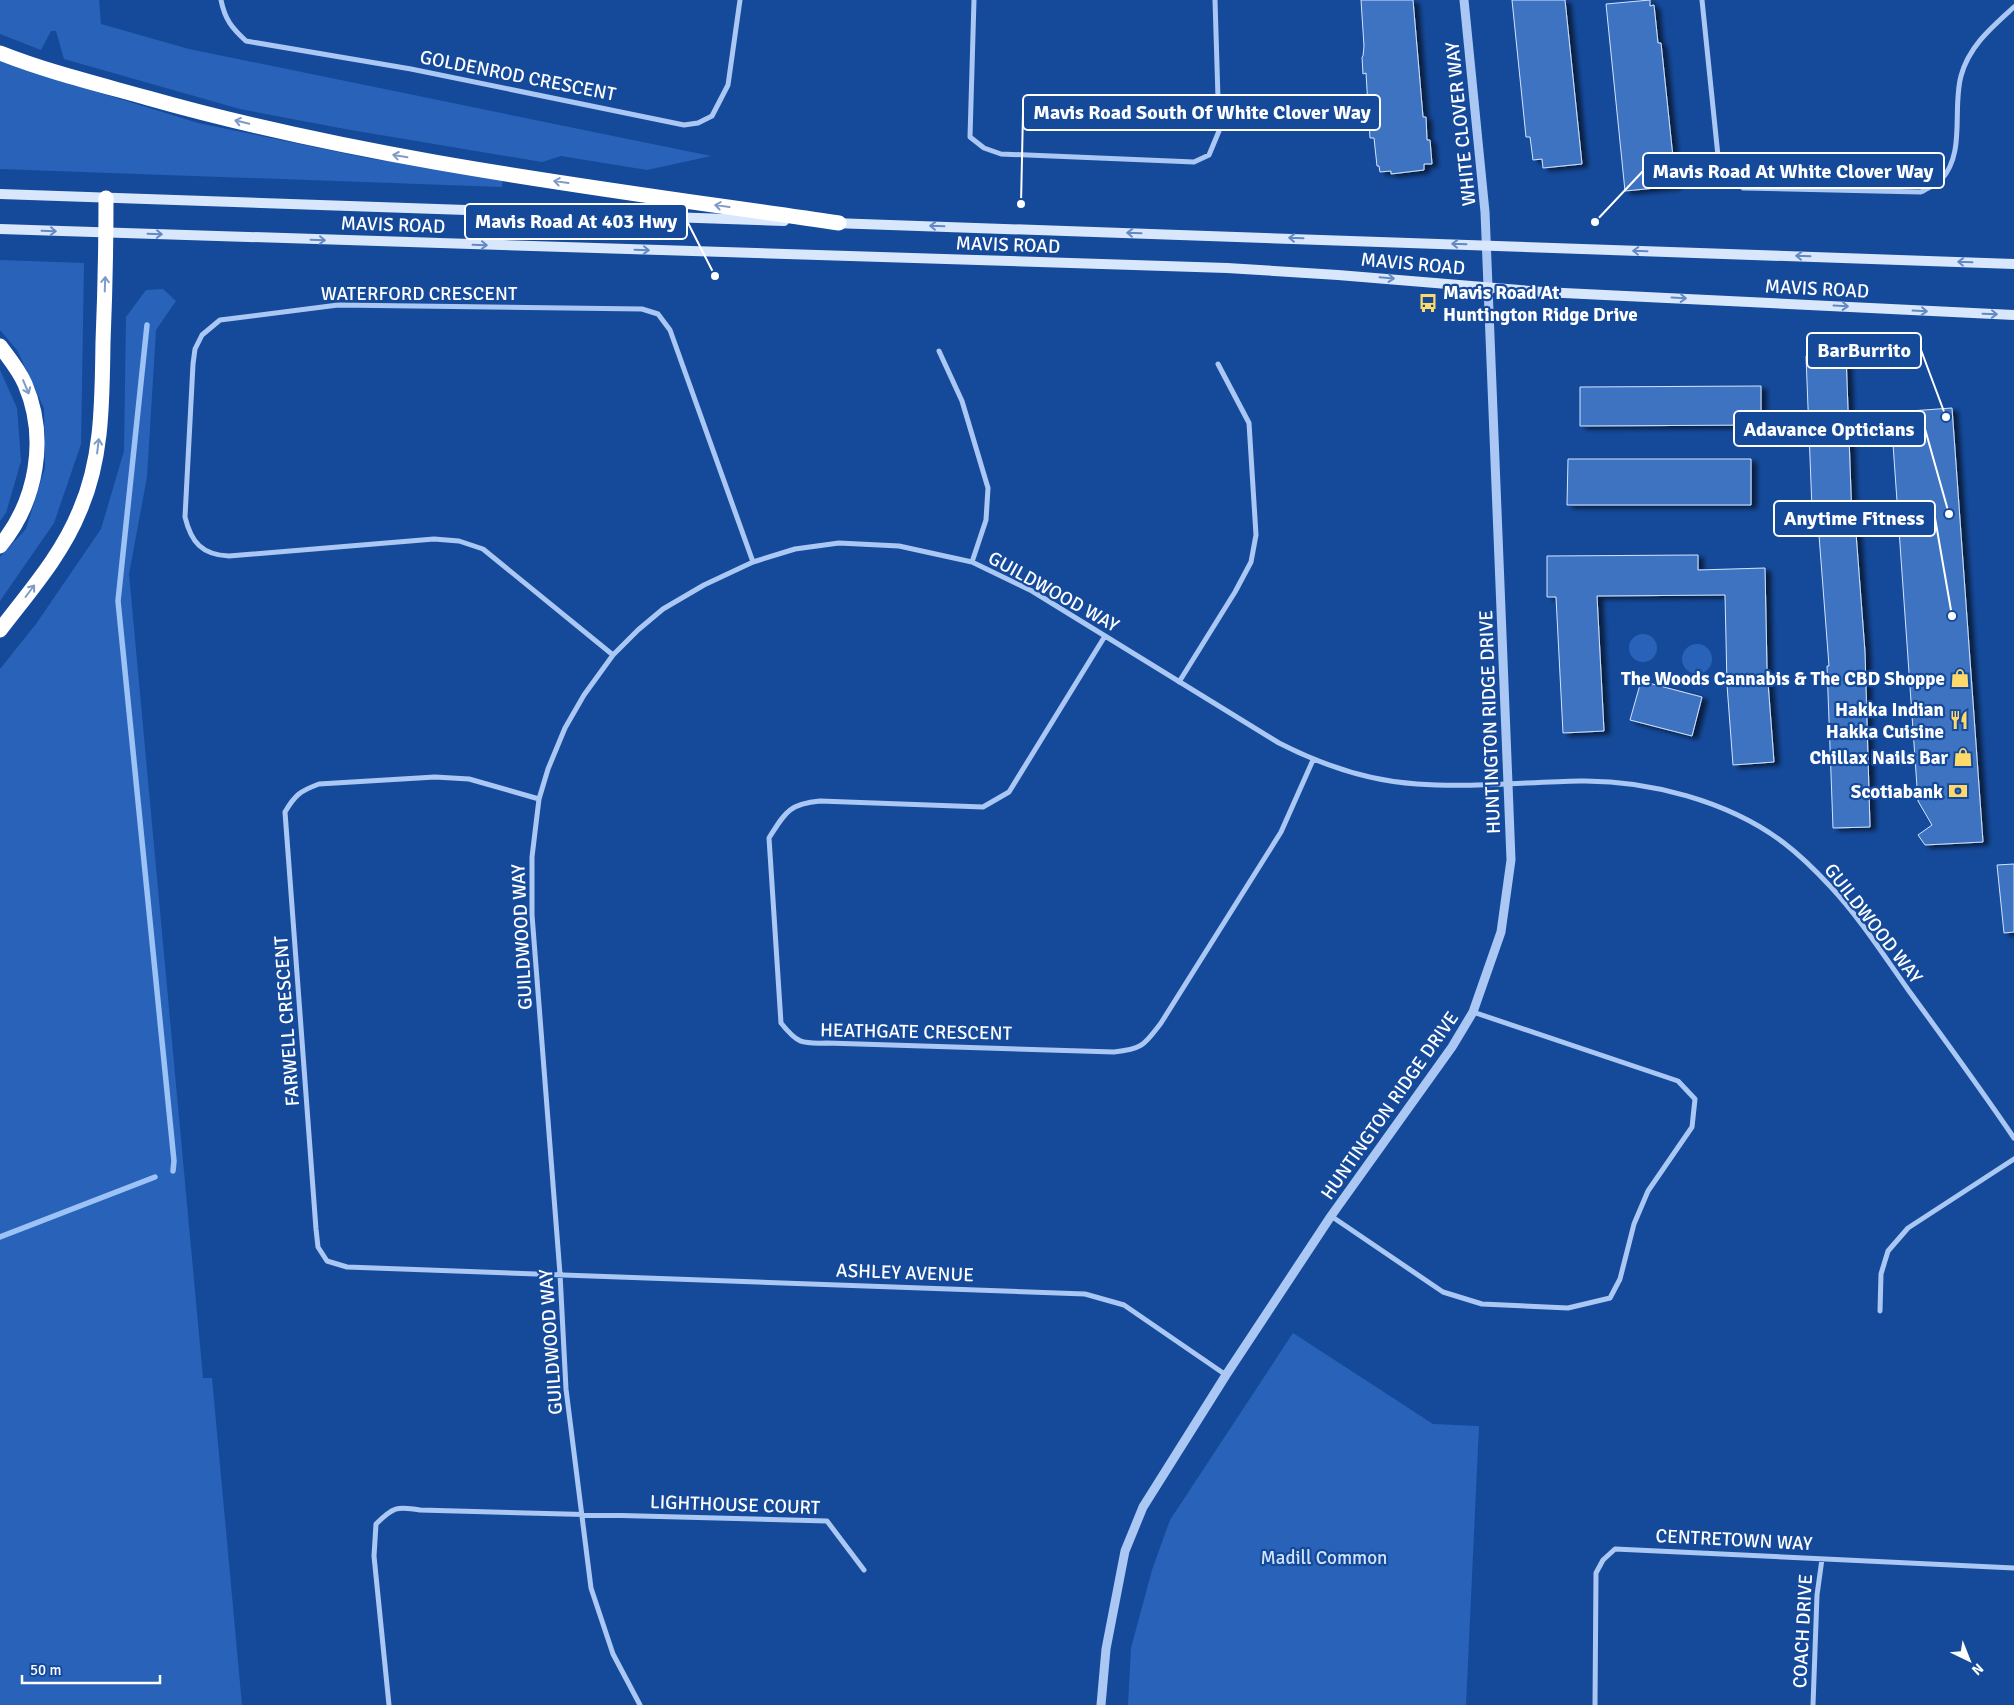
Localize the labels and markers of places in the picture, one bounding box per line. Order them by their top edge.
callout: Mavis Road South Of White Clover Way [1023,95,1380,130]
callout: Mavis Road At White Clover Way [1643,153,1944,188]
callout: Mavis Road At 403 Hwy [465,204,687,239]
place label: Mavis Road At Huntington Ridge Drive [1443,281,1638,327]
bus stop icon: Mavis Road At Huntington Ridge Drive [1417,292,1439,314]
callout: BarBurrito [1807,333,1921,368]
callout: Adavance Opticians [1734,411,1925,446]
callout: Anytime Fitness [1774,501,1935,536]
place label: The Woods Cannabis & The CBD Shoppe [1621,667,1945,691]
shop icon: The Woods Cannabis & The CBD Shoppe [1949,667,1971,689]
place label: Hakka Indian Hakka Cuisine [1826,698,1944,744]
restaurant icon: Hakka Indian Hakka Cuisine [1948,709,1970,731]
place label: Chillax Nails Bar [1809,746,1948,770]
shop icon: Chillax Nails Bar [1952,746,1974,768]
place label: Scotiabank [1851,780,1943,804]
bank icon: Scotiabank [1947,780,1969,802]

